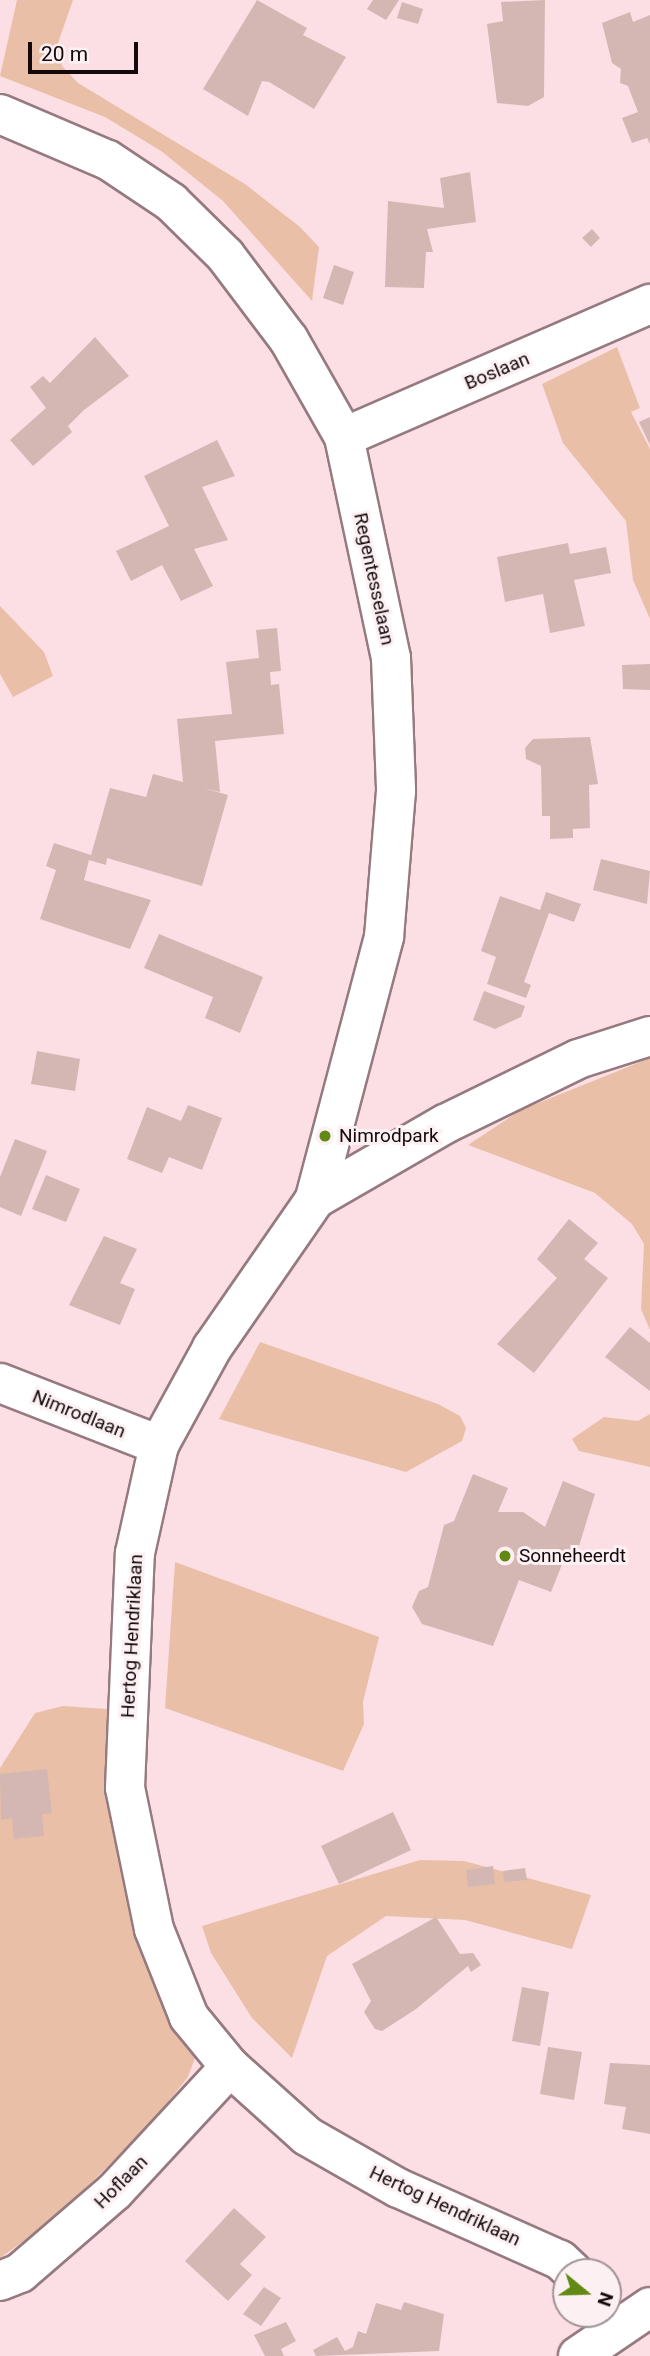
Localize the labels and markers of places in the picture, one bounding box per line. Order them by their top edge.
place label: Nimrodpark [339,1125,439,1147]
marker: Nimrodpark [317,1128,333,1144]
place label: Sonneheerdt [519,1545,626,1567]
marker: Sonneheerdt [497,1548,513,1564]

